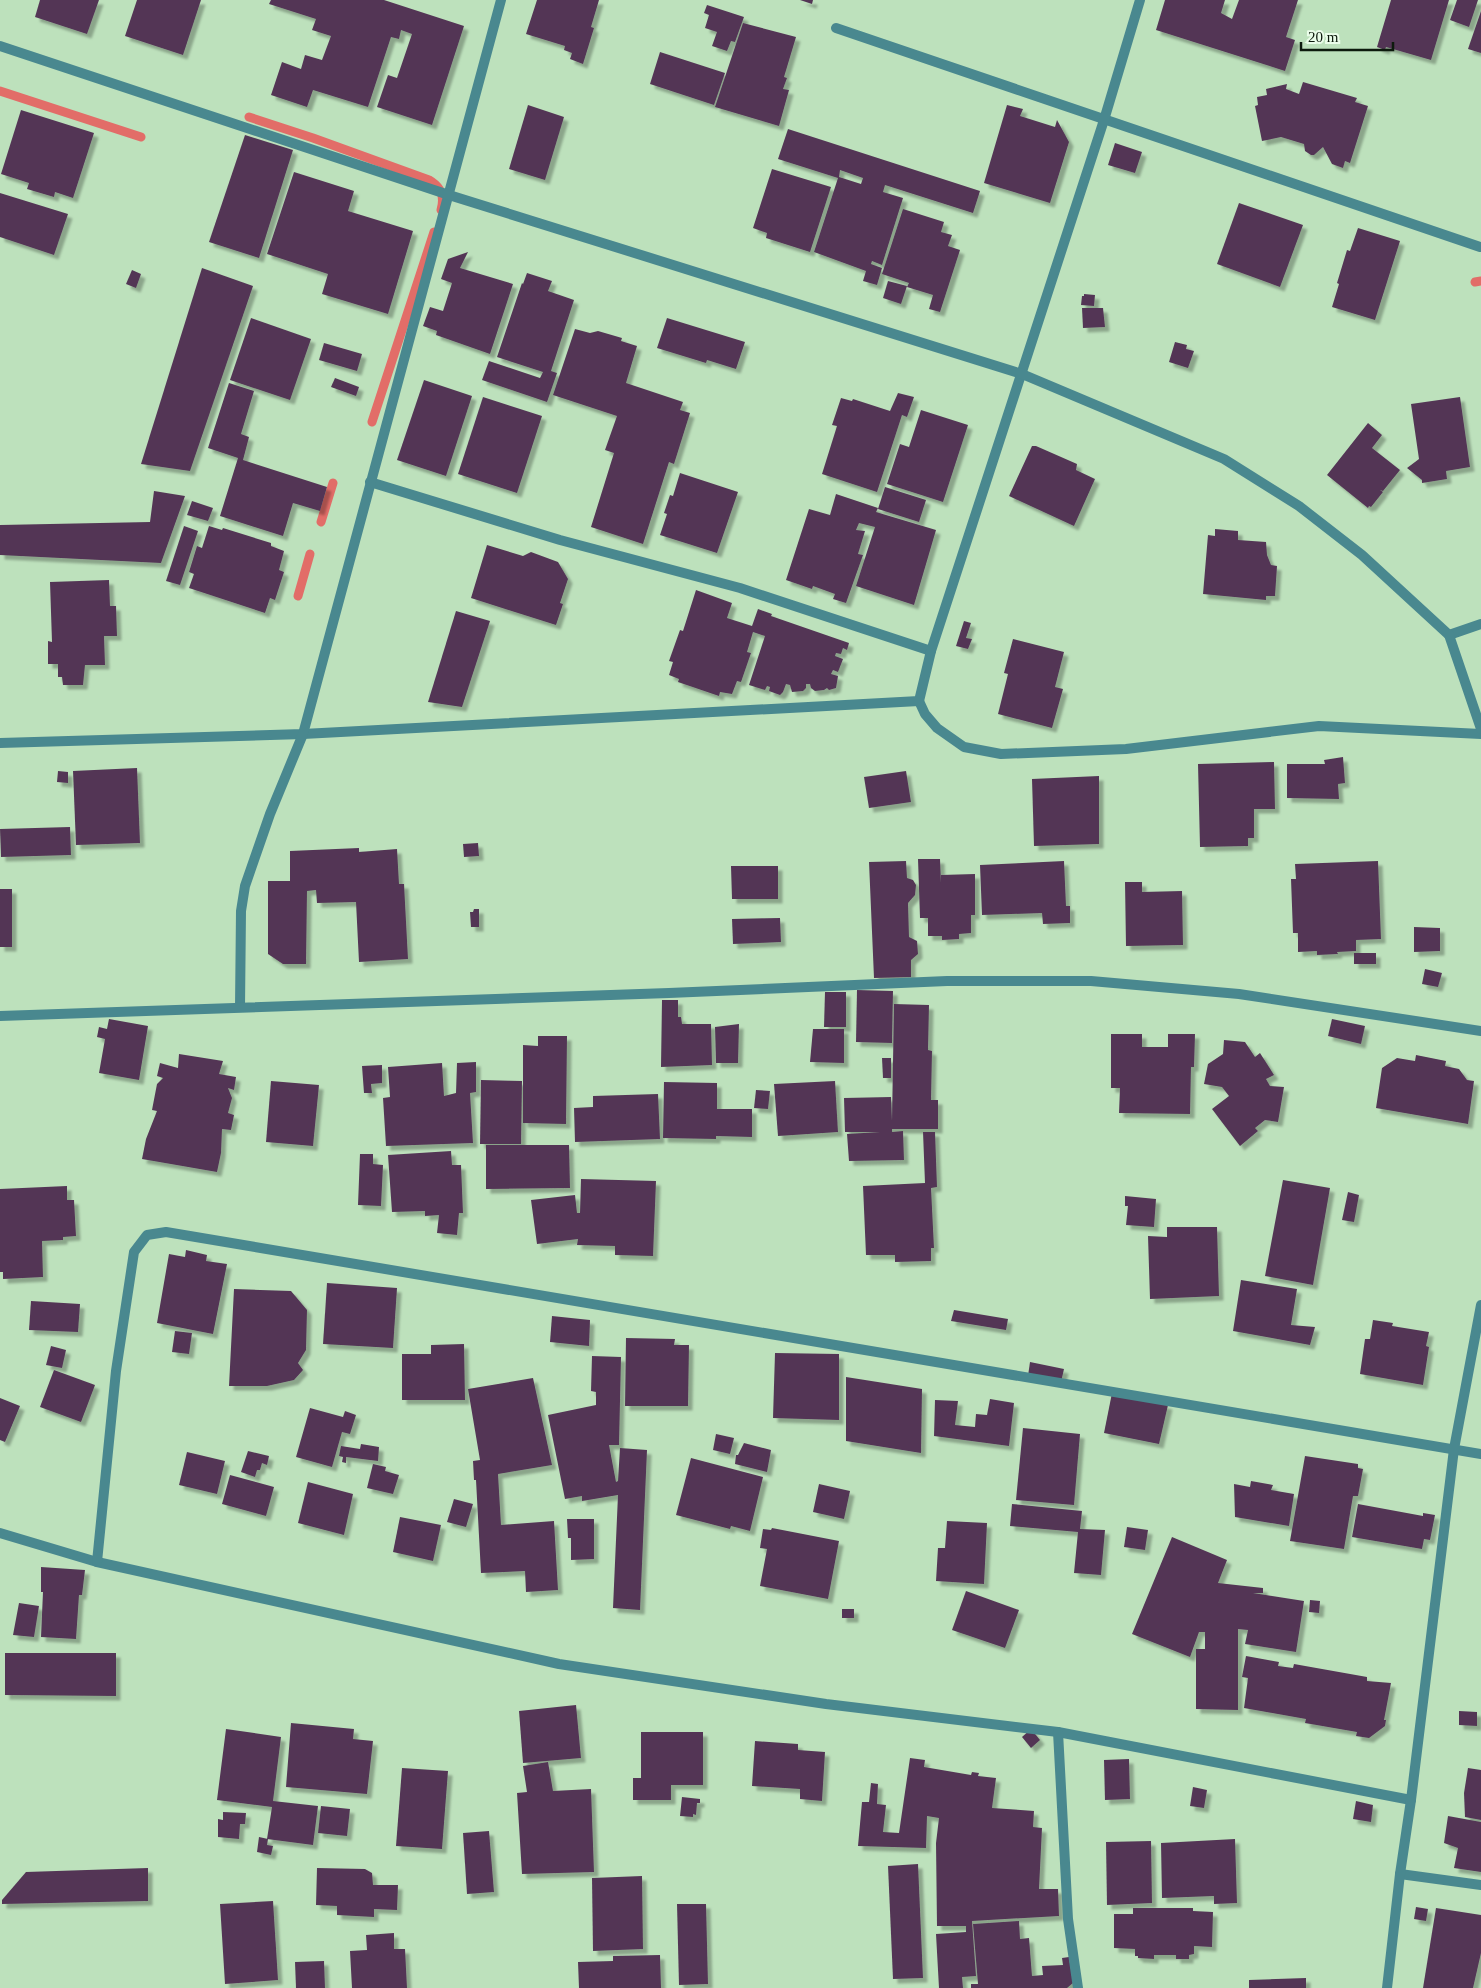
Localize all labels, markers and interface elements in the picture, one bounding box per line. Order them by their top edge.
scale bar [1301,20,1394,52]
text: 20 m [1308,29,1339,45]

